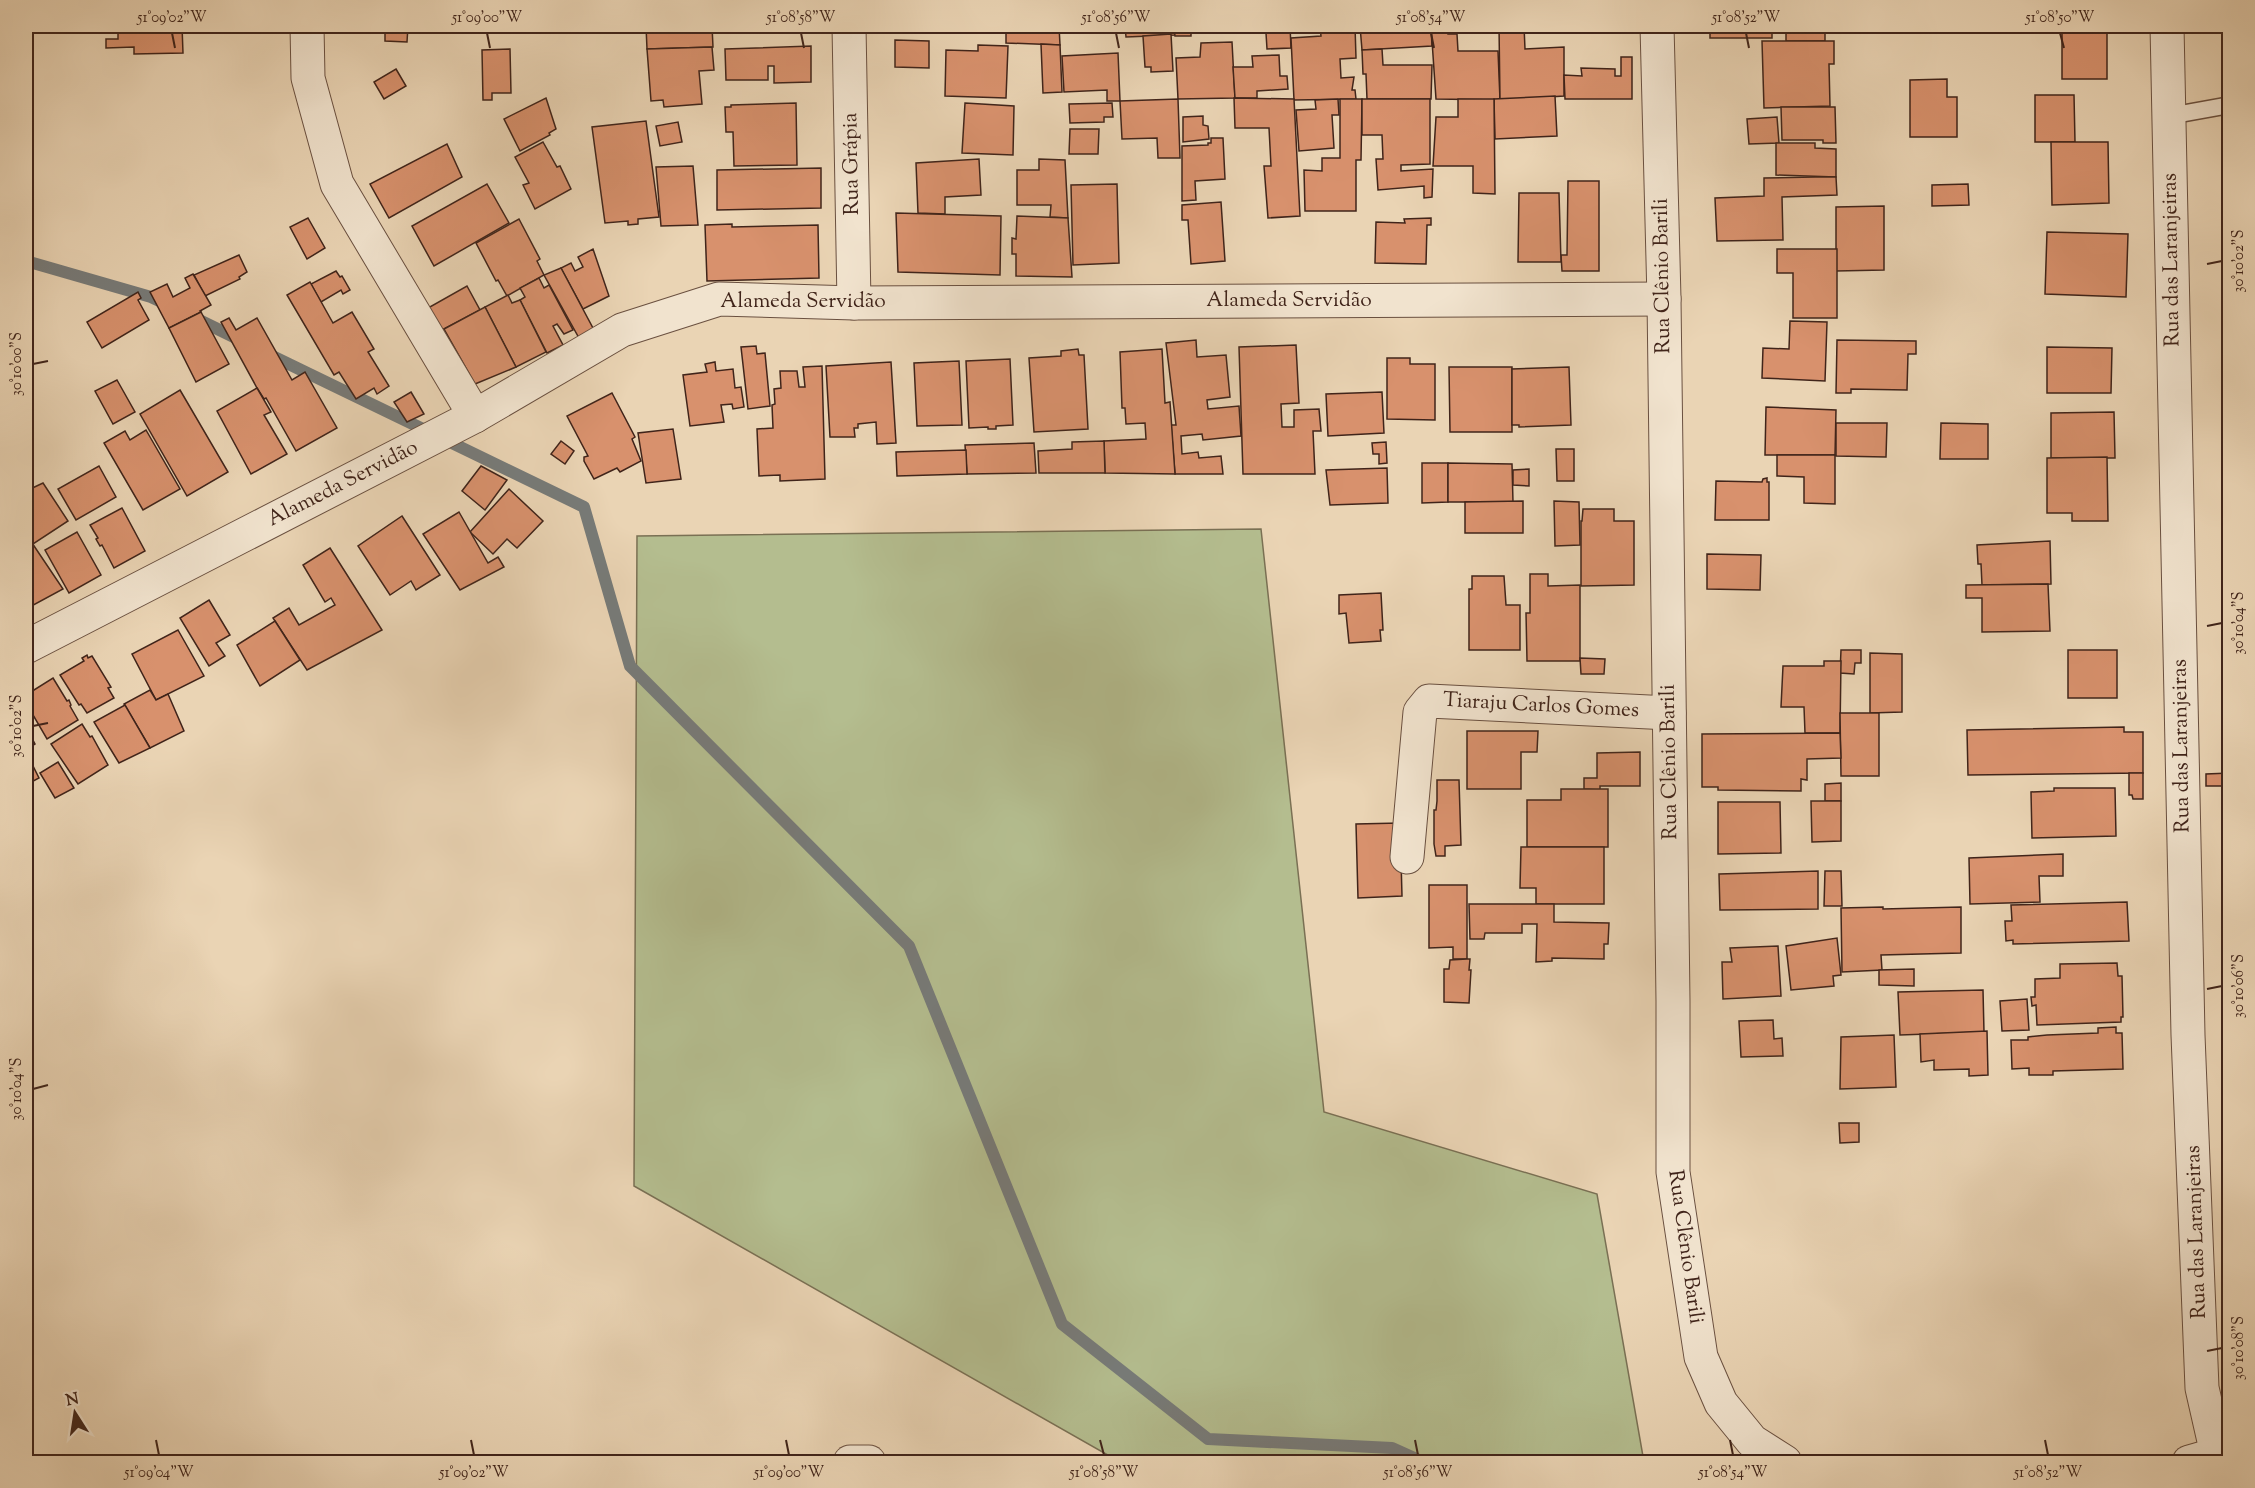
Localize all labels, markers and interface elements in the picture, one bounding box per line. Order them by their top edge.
text: 51°09'02"W [136,8,207,29]
text: 51°09'00"W [451,8,522,29]
text: 51°08'58"W [766,8,836,29]
text: 51°08'56"W [1081,8,1151,29]
text: 51°08'54"W [1396,8,1466,29]
text: 51°08'52"W [1711,8,1780,29]
text: 51°08'50"W [2025,8,2095,29]
street label: Rua Grápia [836,112,868,216]
street label: Rua das Laranjeiras [2155,173,2189,347]
street label: Rua Clênio Barili [1647,198,1679,354]
text: 30°10'02"S [2229,230,2250,292]
street label: Alameda Servidão [1206,286,1372,316]
street label: Alameda Servidão [720,287,886,317]
text: 30°10'00"S [7,332,28,396]
street label: Alameda Servidão [263,433,423,535]
text: 30°10'04"S [2229,591,2250,655]
street label: Rua das Laranjeiras [2165,659,2199,833]
street label: Rua Clênio Barili [1654,684,1686,840]
street label: Tiaraju Carlos Gomes [1442,686,1640,726]
text: 30°10'02"S [7,695,28,757]
text: 30°10'06"S [2229,954,2250,1018]
text: 30°10'04"S [7,1057,28,1121]
street label: Rua das Laranjeiras [2179,1145,2215,1319]
street label: Rua Clênio Barili [1659,1168,1711,1326]
text: 30°10'08"S [2229,1316,2250,1380]
north arrow [45,1383,105,1443]
text: N [64,1388,81,1413]
text: 51°09'04"W [123,1463,194,1484]
text: 51°09'02"W [438,1463,509,1484]
text: 51°09'00"W [753,1463,824,1484]
text: 51°08'58"W [1069,1463,1139,1484]
text: 51°08'56"W [1383,1463,1453,1484]
text: 51°08'54"W [1698,1463,1768,1484]
text: 51°08'52"W [2013,1463,2082,1484]

